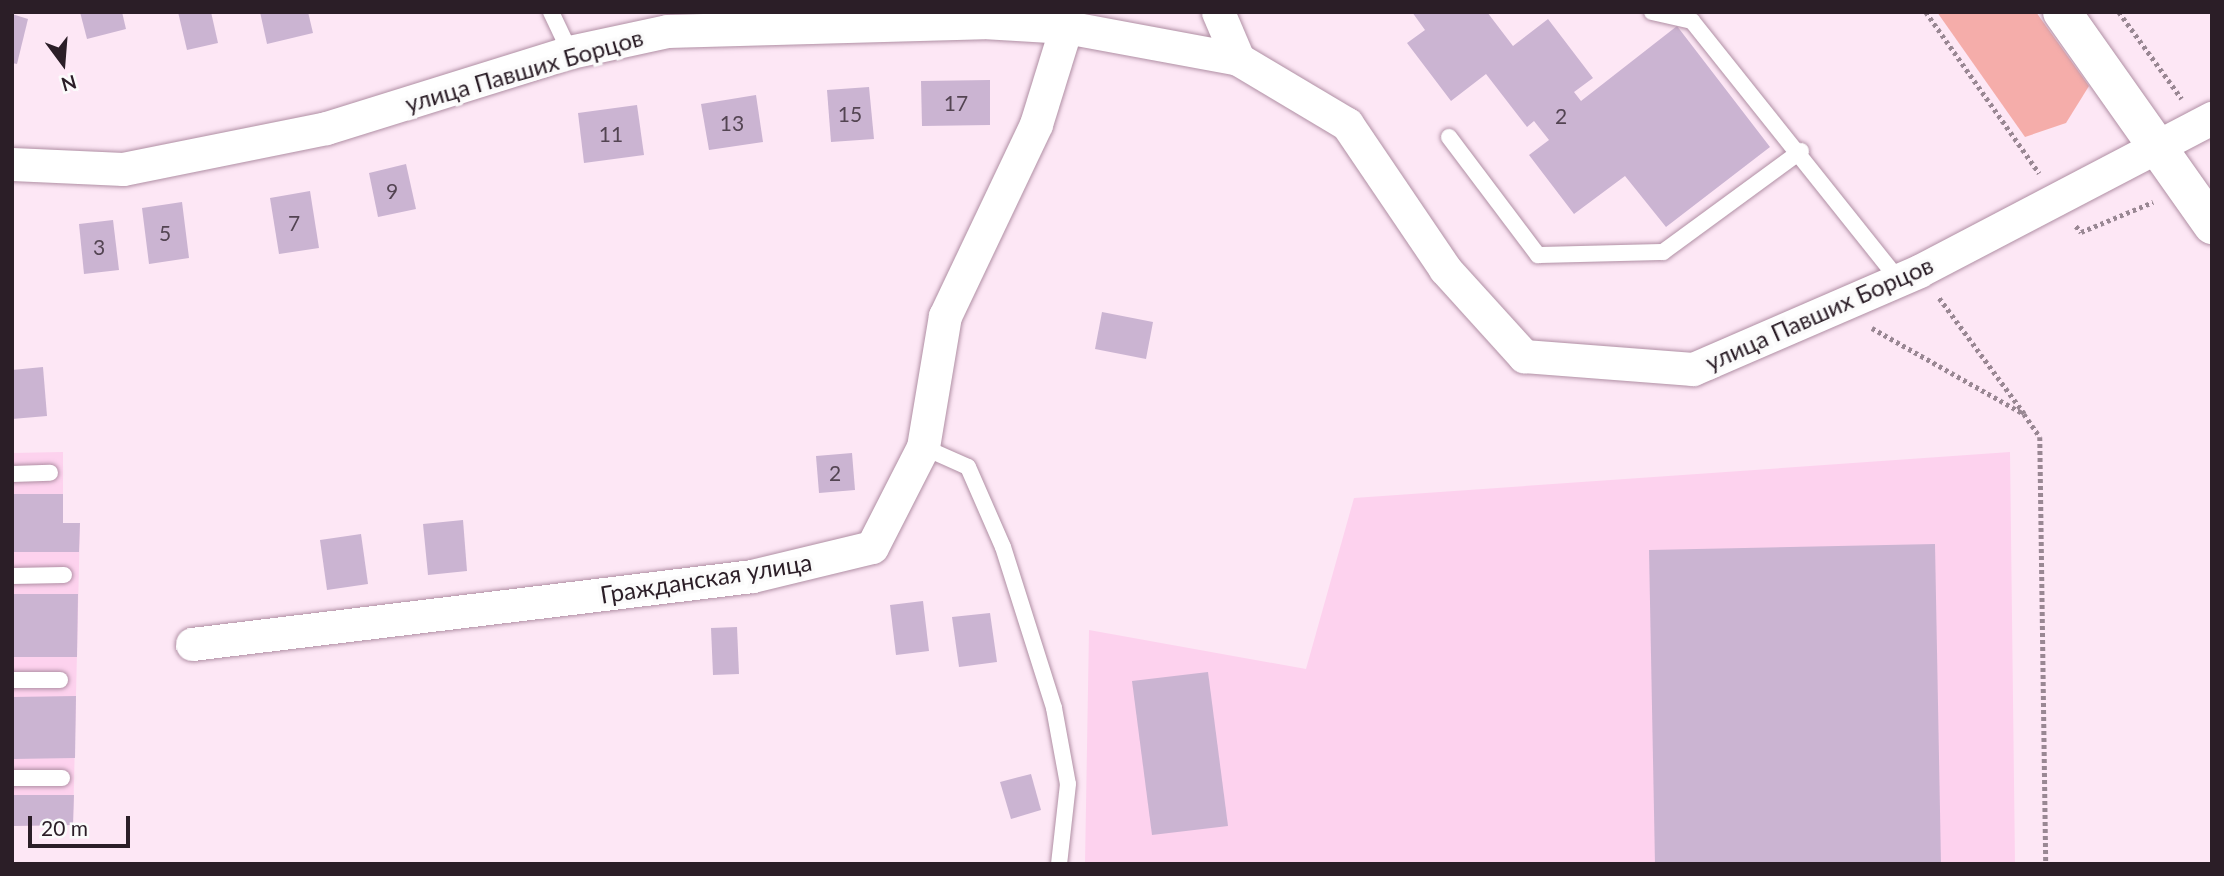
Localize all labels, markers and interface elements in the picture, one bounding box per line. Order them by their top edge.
street label: улица Павших Борцов [402,22,646,118]
north arrow [28,28,98,98]
text: N [59,71,79,97]
house number: 17 [944,90,968,116]
house number: 15 [838,101,862,127]
house number: 2 [1555,103,1567,129]
house number: 13 [720,110,744,136]
house number: 11 [599,121,623,147]
house number: 9 [386,178,398,204]
house number: 7 [288,210,300,236]
house number: 5 [159,220,171,246]
house number: 3 [93,234,105,260]
street label: улица Павших Борцов [1701,250,1937,376]
house number: 2 [829,460,841,486]
street label: Гражданская улица [598,547,814,609]
scale bar [32,802,133,846]
text: 20 m [41,815,88,840]

